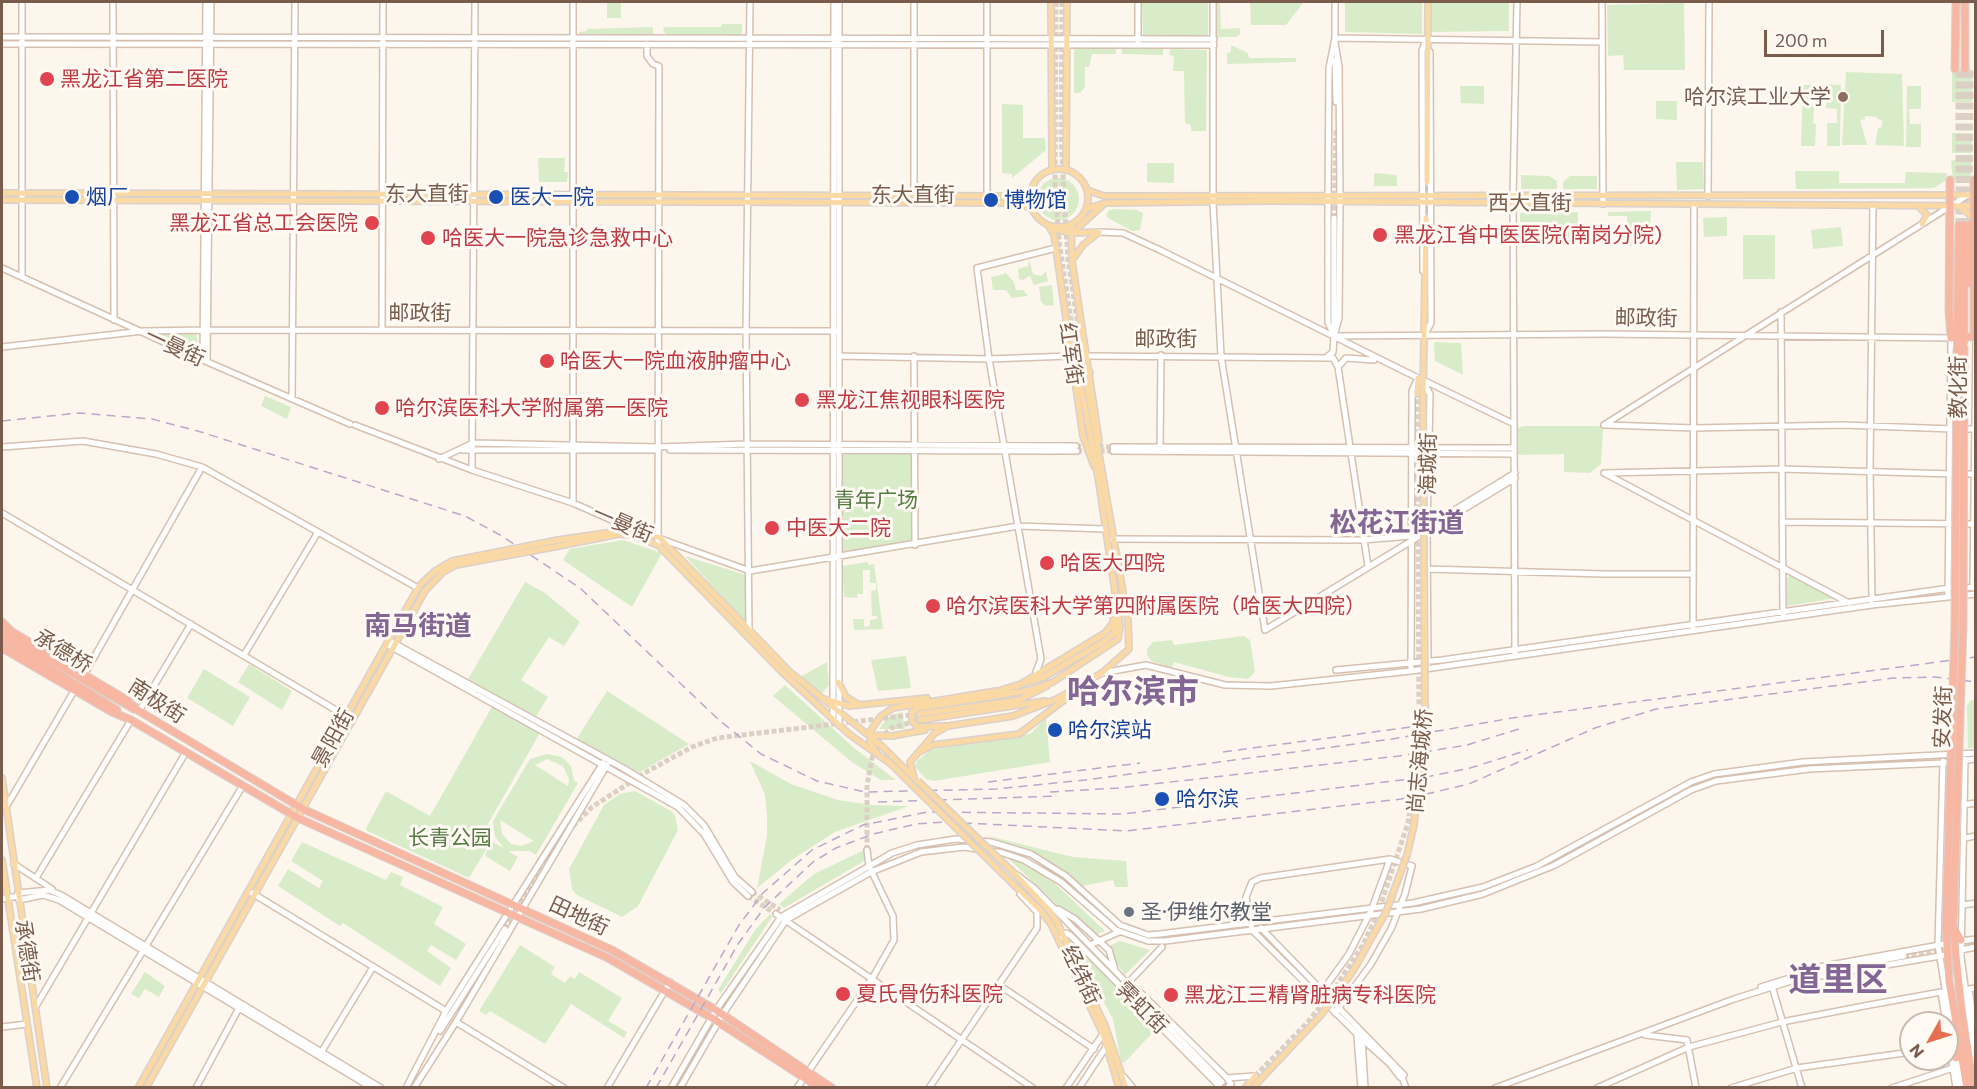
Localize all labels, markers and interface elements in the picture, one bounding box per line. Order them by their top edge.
scale bar [1767,18,1887,56]
text: 200 m [1775,29,1828,51]
place label: 黑龙江省第二医院 [60,66,228,92]
marker: 黑龙江省第二医院 [38,70,56,88]
place label: 哈尔滨工业大学 [1684,84,1831,110]
marker: 哈尔滨工业大学 [1836,90,1850,104]
street label: 东大直街 [385,181,469,207]
street label: 东大直街 [871,182,955,208]
place label: 烟厂 [86,184,128,210]
place label: 医大一院 [510,184,594,210]
place label: 博物馆 [1004,187,1067,213]
marker: 烟厂 [63,188,81,206]
marker: 医大一院 [487,188,505,206]
street label: 西大直街 [1488,190,1572,216]
marker: 博物馆 [982,191,1000,209]
place label: 黑龙江省总工会医院 [169,210,358,236]
marker: 黑龙江省总工会医院 [363,214,381,232]
place label: 黑龙江省中医医院(南岗分院) [1394,222,1662,248]
place label: 哈医大一院急诊急救中心 [442,225,673,251]
marker: 黑龙江省中医医院(南岗分院) [1371,226,1389,244]
marker: 哈医大一院急诊急救中心 [419,229,437,247]
street label: 邮政街 [389,300,451,326]
street label: 邮政街 [1614,305,1678,331]
street label: 红军街 [1054,321,1088,387]
street label: 一曼街 [141,322,209,372]
street label: 邮政街 [1135,326,1197,352]
place label: 哈医大一院血液肿瘤中心 [560,348,791,374]
marker: 哈医大一院血液肿瘤中心 [538,352,556,370]
street label: 教化街 [1945,356,1971,418]
place label: 黑龙江焦视眼科医院 [816,387,1005,413]
marker: 黑龙江焦视眼科医院 [793,391,811,409]
place label: 哈尔滨医科大学附属第一医院 [395,395,668,421]
marker: 哈尔滨医科大学附属第一医院 [373,399,391,417]
street label: 海城街 [1415,432,1441,496]
park label: 青年广场 [834,487,918,513]
street label: 一曼街 [589,500,657,548]
district label: 松花江街道 [1330,507,1464,539]
place label: 中医大二院 [786,515,891,541]
marker: 中医大二院 [763,519,781,537]
place label: 哈医大四院 [1060,550,1165,576]
marker: 哈医大四院 [1038,554,1056,572]
place label: 哈尔滨医科大学第四附属医院（哈医大四院） [946,593,1366,619]
marker: 哈尔滨医科大学第四附属医院（哈医大四院） [924,597,942,615]
district label: 南马街道 [364,610,472,642]
street label: 承德桥 [30,624,96,678]
district label: 哈尔滨市 [1067,672,1199,712]
street label: 南极街 [124,673,190,729]
street label: 安发街 [1929,685,1957,749]
street label: 景阳街 [307,704,359,772]
street label: 尚志海城桥 [1403,708,1437,814]
place label: 哈尔滨站 [1068,717,1152,743]
marker: 哈尔滨站 [1046,721,1064,739]
place label: 哈尔滨 [1176,786,1239,812]
marker: 哈尔滨 [1153,790,1171,808]
park label: 长青公园 [408,825,492,851]
street label: 田地街 [545,891,613,941]
place label: 圣·伊维尔教堂 [1141,899,1272,925]
marker: 圣·伊维尔教堂 [1122,905,1136,919]
street label: 承德街 [10,918,44,984]
street label: 经纬街 [1056,941,1106,1009]
district label: 道里区 [1789,960,1887,1000]
street label: 霁虹街 [1111,977,1173,1039]
place label: 夏氏骨伤科医院 [856,981,1003,1007]
place label: 黑龙江三精肾脏病专科医院 [1184,982,1436,1008]
marker: 夏氏骨伤科医院 [834,985,852,1003]
marker: 黑龙江三精肾脏病专科医院 [1162,986,1180,1004]
north arrow [1899,1011,1959,1071]
text: N [1905,1041,1927,1062]

